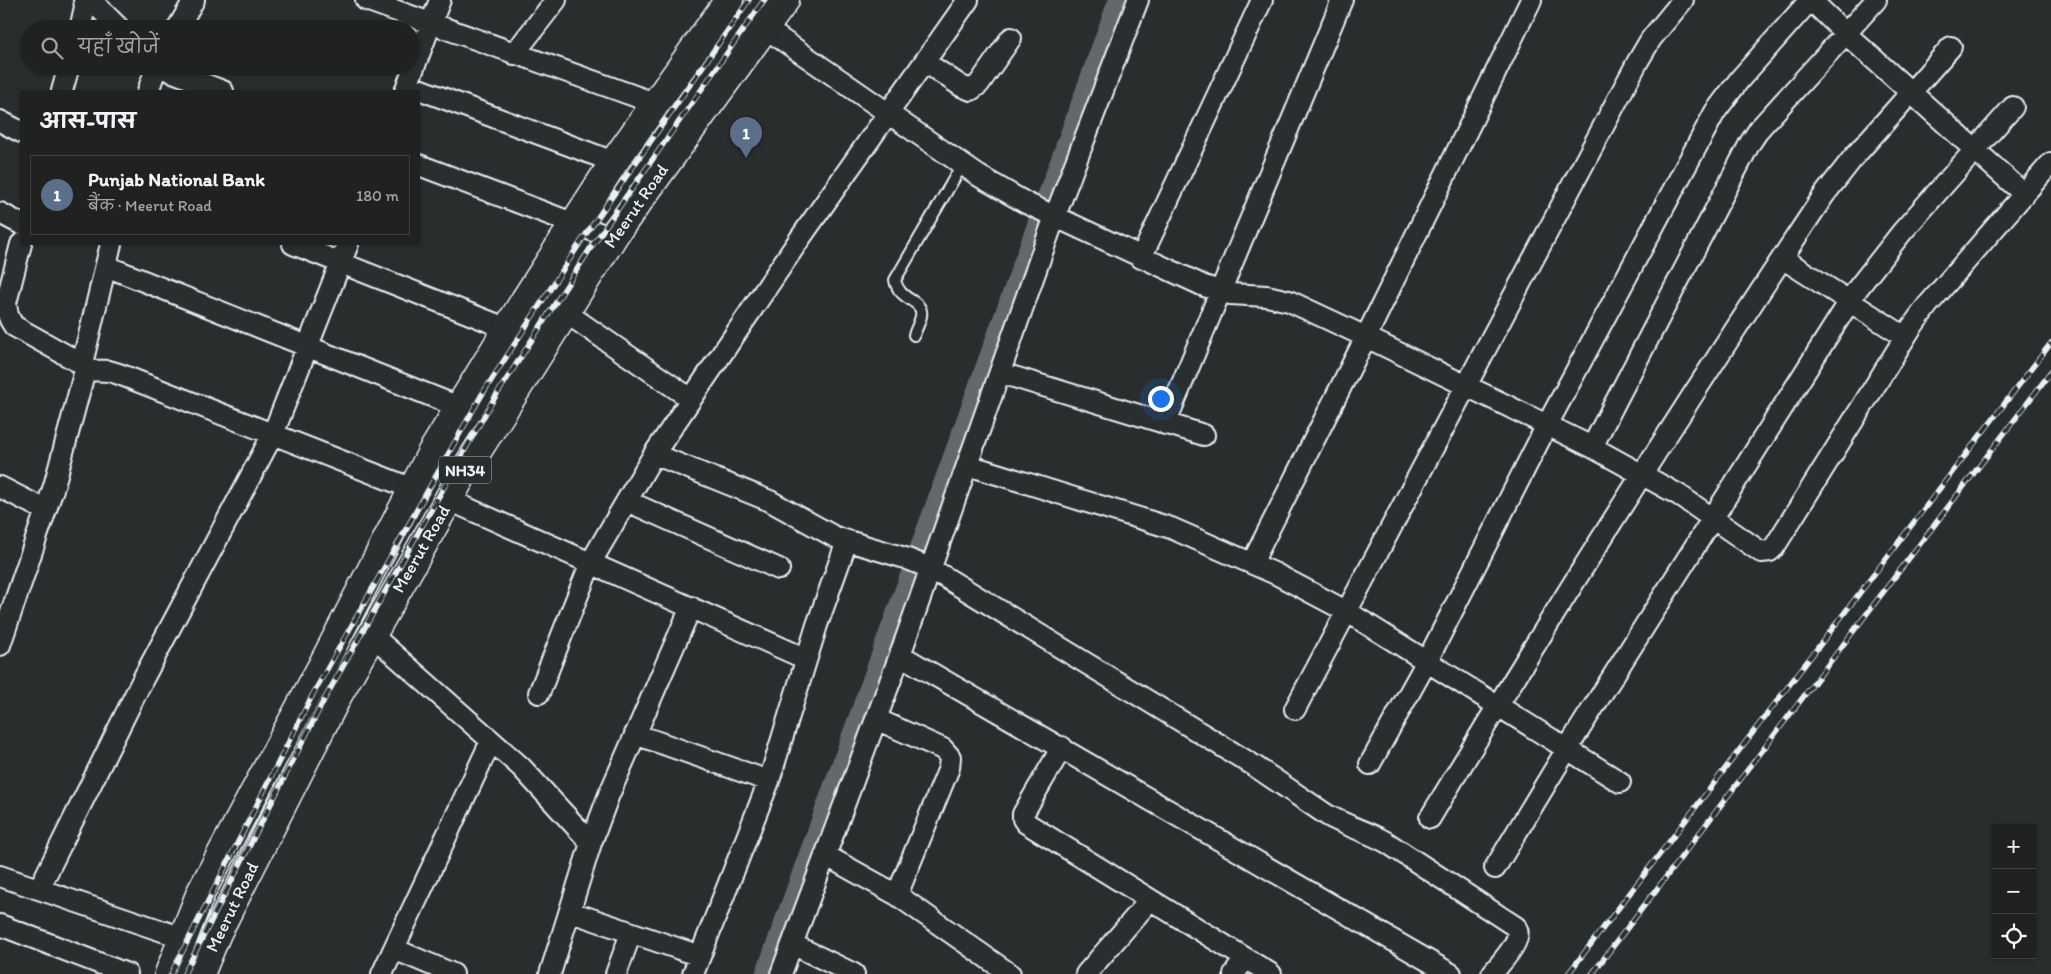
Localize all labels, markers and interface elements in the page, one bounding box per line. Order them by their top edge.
search box [20,20,420,75]
icon: search [38,34,66,62]
text: यहाँ खोजें [78,35,159,58]
text: आस-पास [40,108,136,133]
pin: 1 [730,117,762,158]
street label: Meerut Road [599,159,673,252]
text: Punjab National Bank [88,168,265,191]
text: 1 [53,186,61,205]
text: 180 m [356,186,399,205]
text: बैंक · Meerut Road [88,196,212,215]
your location [1148,386,1174,412]
road number: NH34 [439,456,491,484]
street label: Meerut Road [387,501,455,597]
map controls [1991,824,2036,959]
button: + [1991,824,2036,869]
street label: Meerut Road [201,858,263,956]
button: − [1991,869,2036,914]
button: locate [1991,914,2036,959]

